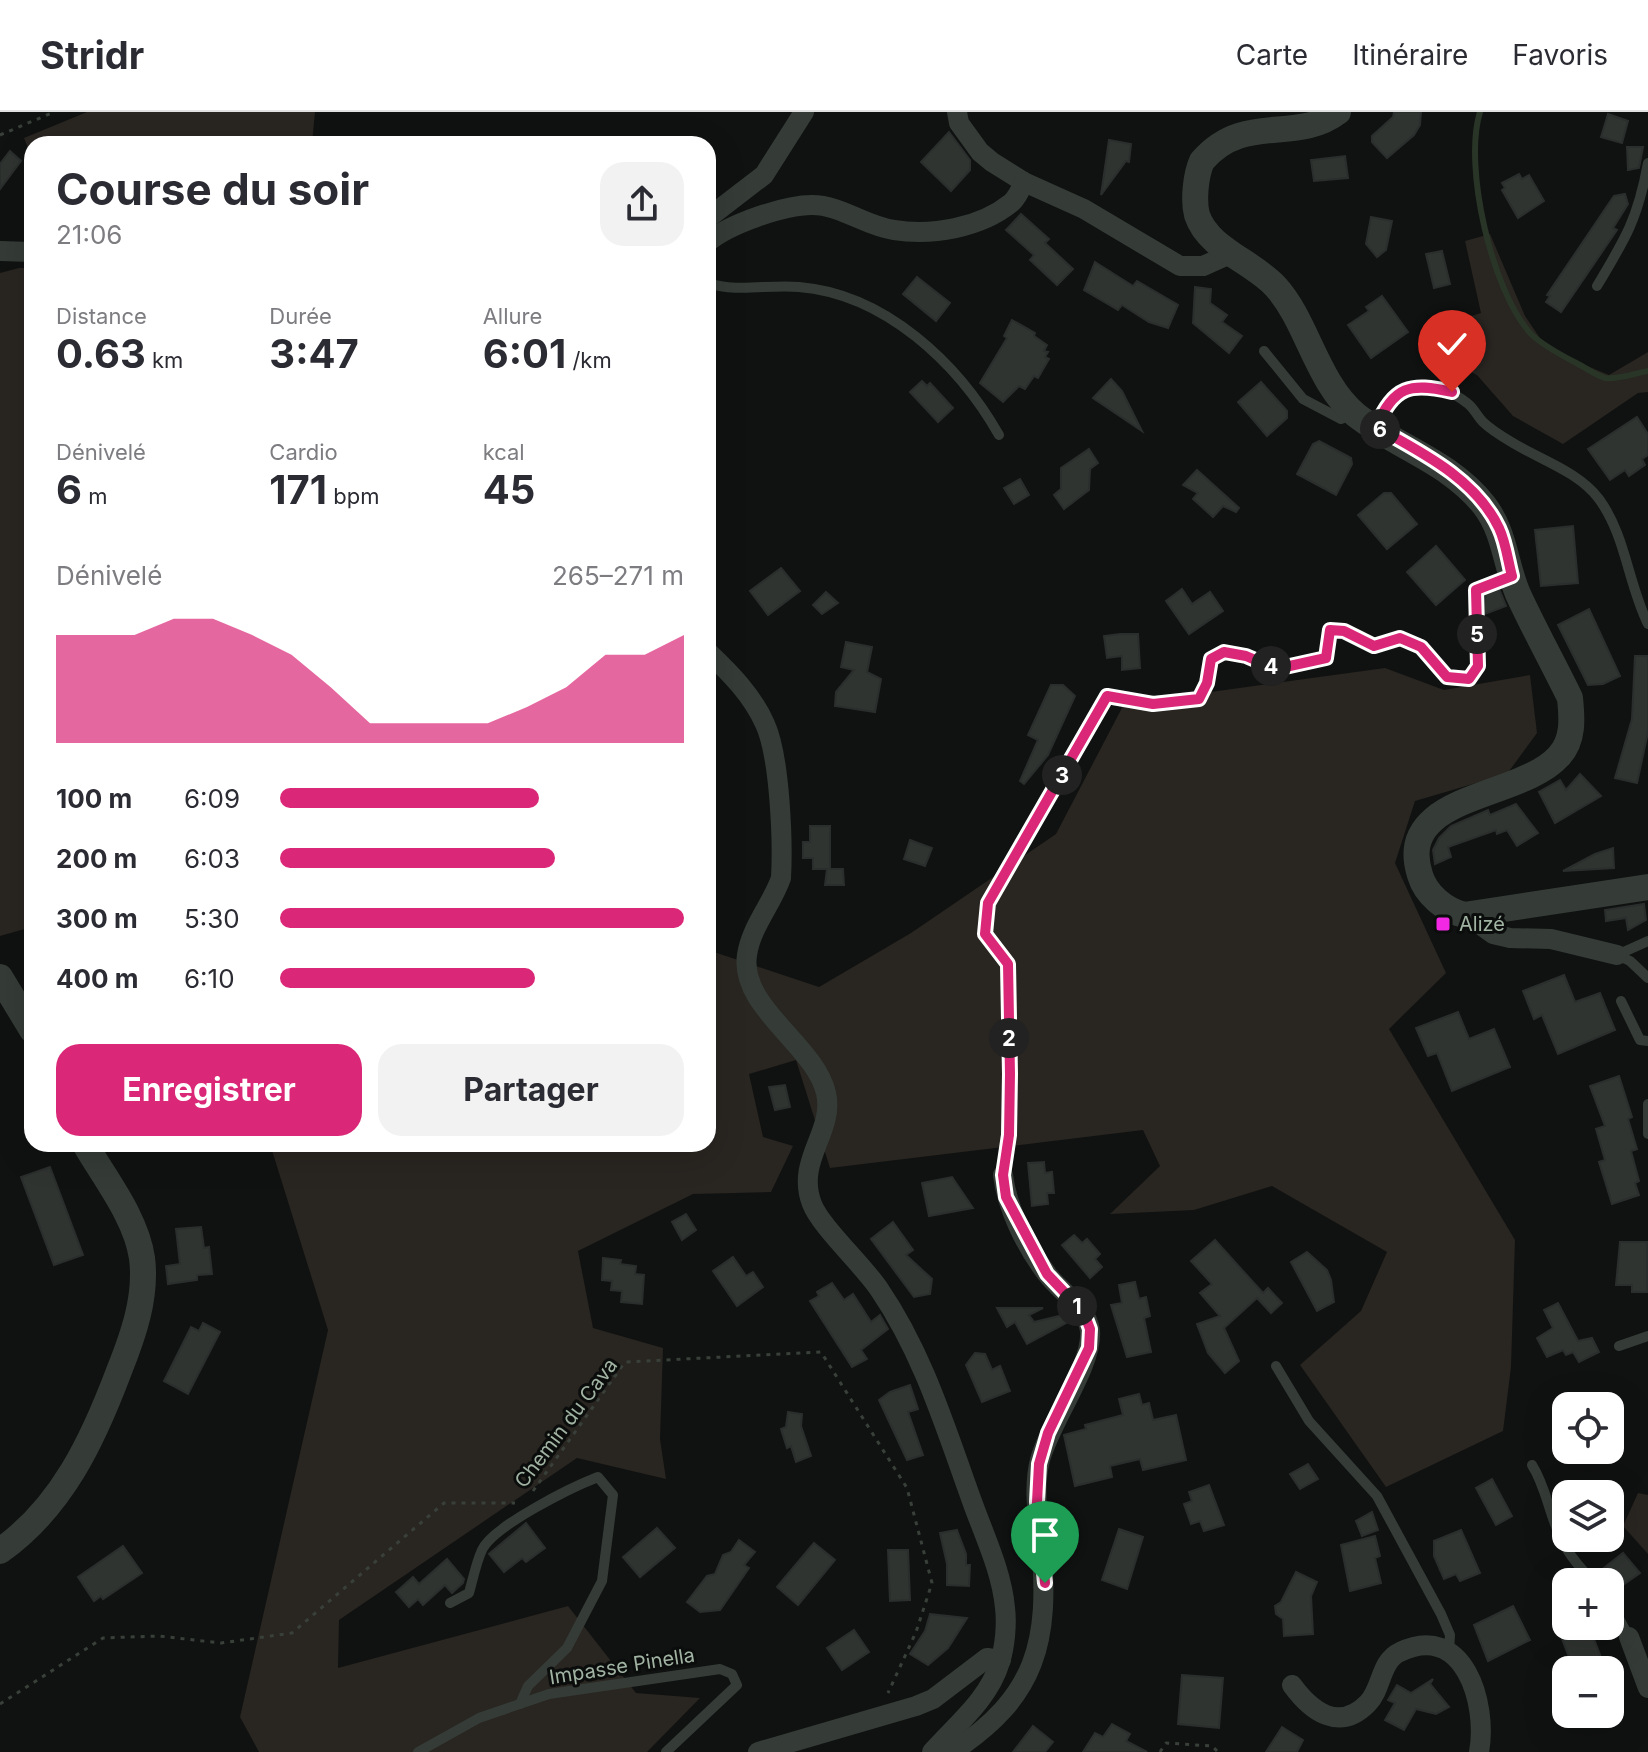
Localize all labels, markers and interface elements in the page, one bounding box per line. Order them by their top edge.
text: Stridr [40,32,144,78]
text: Carte [1236,38,1308,72]
text: Itinéraire [1352,38,1468,72]
text: Favoris [1512,38,1608,72]
text: Course du soir [56,162,369,216]
button: share [600,162,684,246]
text: 21:06 [56,219,122,250]
text: Distance [56,303,147,329]
text: Durée [269,303,332,329]
text: Allure [483,303,542,329]
pin [1418,310,1486,392]
icon: check [1430,322,1474,366]
text: 0.63 [56,329,146,378]
text: 3:47 [269,329,359,378]
text: 6:01 [483,329,566,378]
text: km [146,347,183,373]
text: /km [566,347,612,373]
pin: 6 [1360,409,1400,449]
text: 6 [1373,416,1387,442]
text: Dénivelé [56,439,146,465]
text: Cardio [269,439,338,465]
text: kcal [483,439,525,465]
text: 6 [56,465,82,514]
text: 171 [269,465,327,514]
text: 45 [483,465,535,514]
text: m [82,483,107,509]
text: bpm [327,483,380,509]
text: Dénivelé [56,560,162,591]
text: 265–271 m [552,560,684,591]
pin: 5 [1457,614,1497,654]
text: 5 [1470,621,1484,647]
pin: 4 [1251,646,1291,686]
text: 4 [1264,653,1278,679]
pin: 3 [1042,755,1082,795]
text: 3 [1055,762,1069,788]
text: 100 m [56,783,132,814]
text: 6:09 [184,783,240,814]
text: 200 m [56,843,137,874]
text: 6:03 [184,843,240,874]
text: 300 m [56,903,138,934]
text: 5:30 [184,903,240,934]
place label: Alizé [1459,912,1505,936]
marker: Alizé [1434,915,1452,933]
text: 400 m [56,963,139,994]
text: 6:10 [184,963,235,994]
pin: 2 [989,1018,1029,1058]
text: 2 [1002,1025,1016,1051]
button: Enregistrer [56,1044,362,1136]
button: Partager [378,1044,684,1136]
pin: 1 [1057,1286,1097,1326]
text: 1 [1072,1293,1082,1319]
street label: Chemin du Cava [510,1354,622,1492]
map controls [1552,1392,1624,1728]
button: locate [1552,1392,1624,1464]
button: layers [1552,1480,1624,1552]
pin [1011,1501,1079,1583]
icon: arrive [1023,1513,1067,1557]
button: + [1552,1568,1624,1640]
street label: Impasse Pinella [548,1643,696,1689]
button: − [1552,1656,1624,1728]

